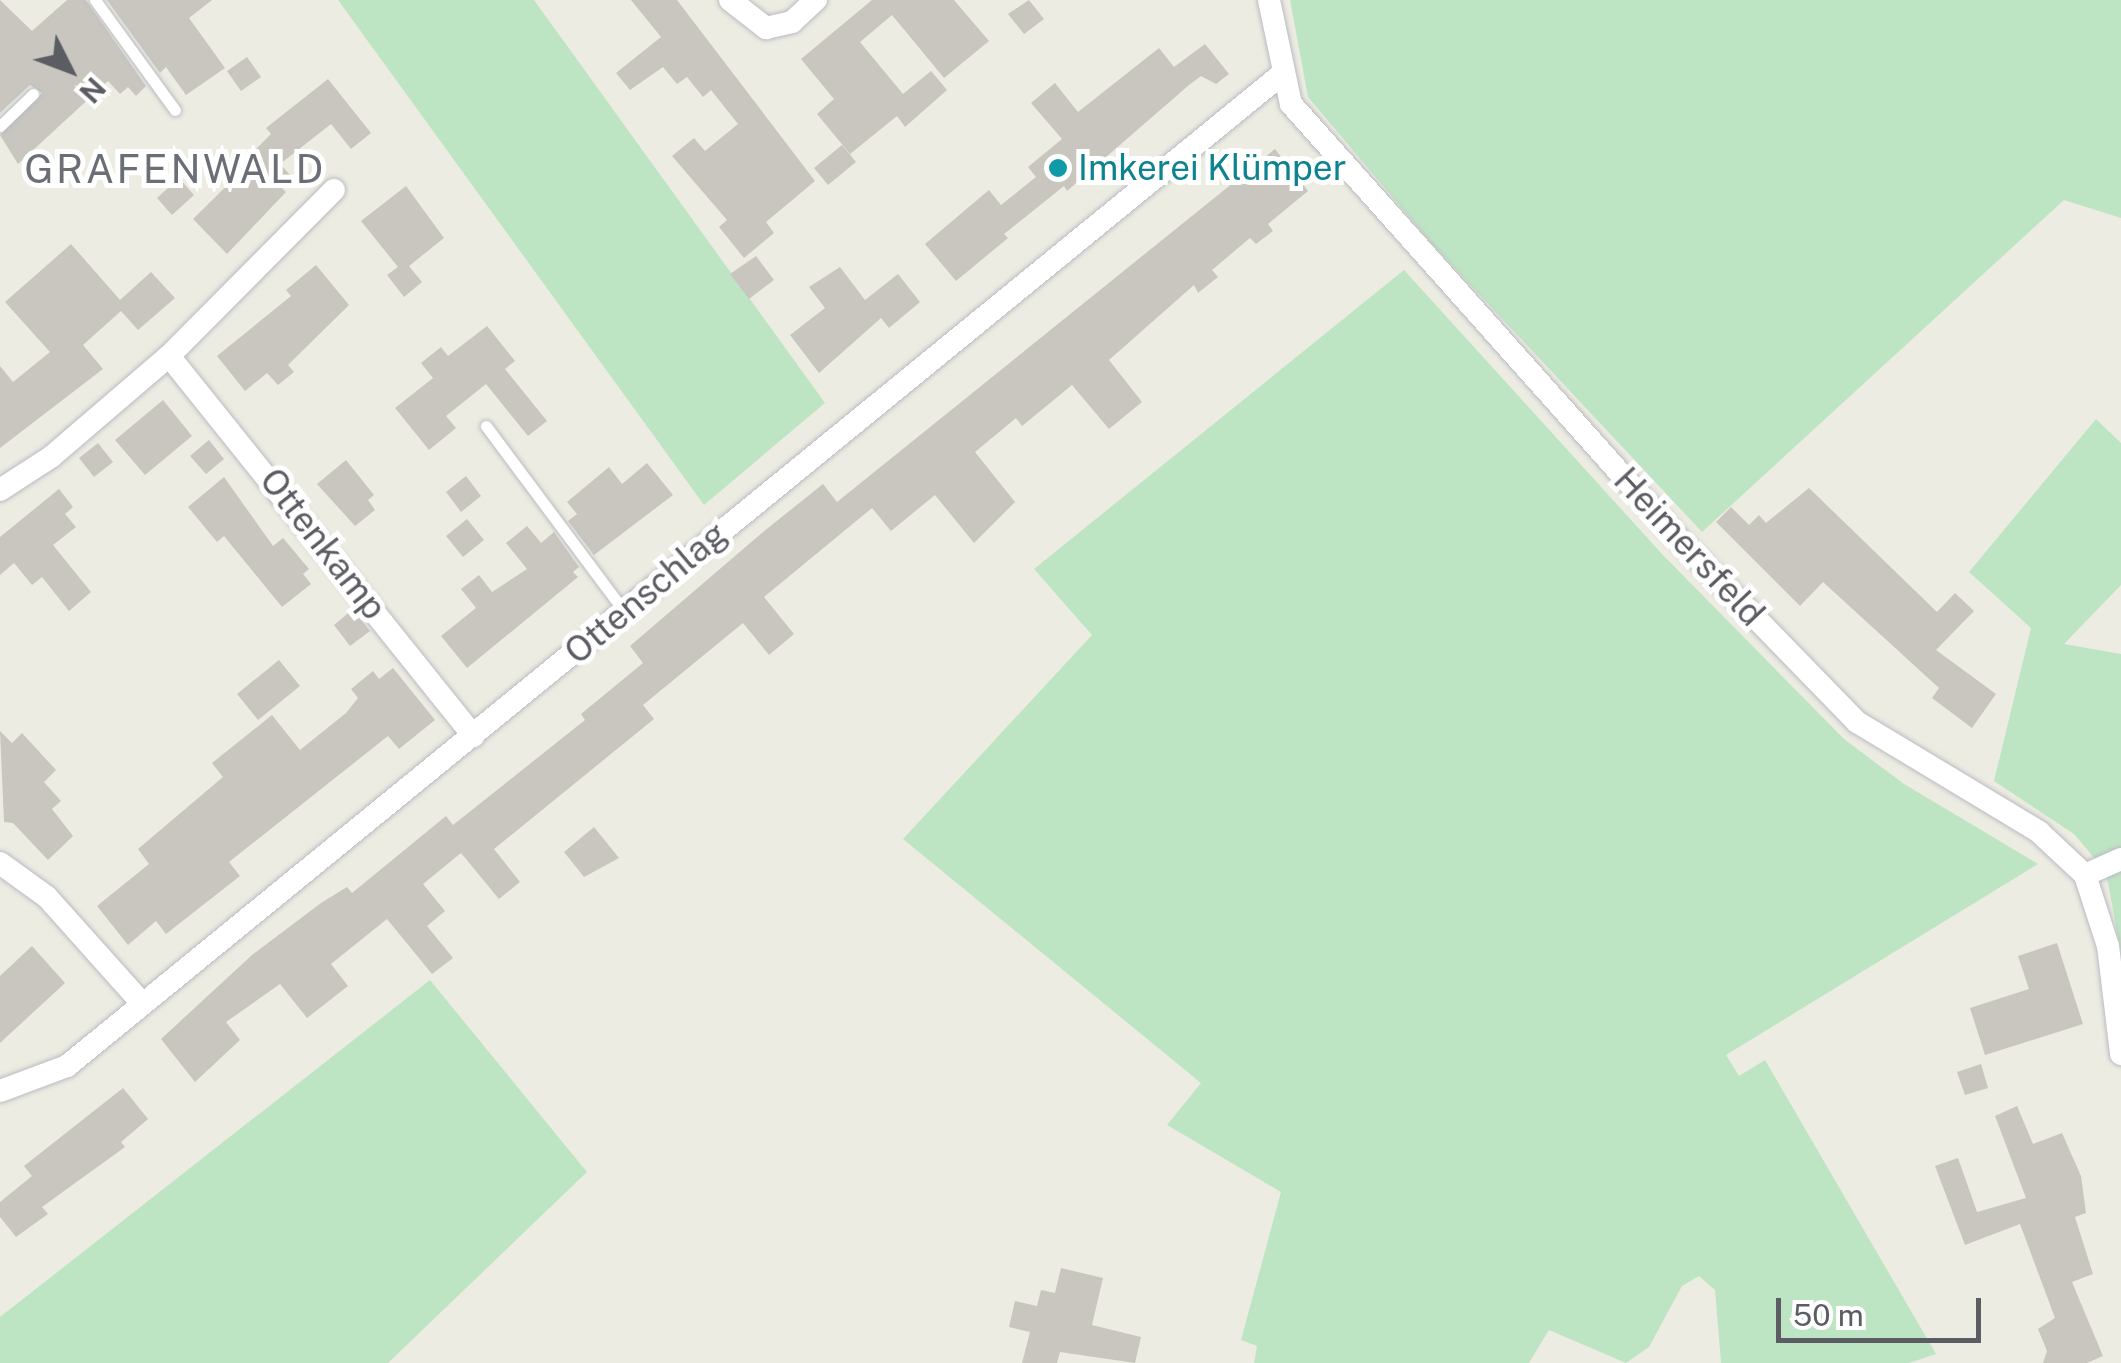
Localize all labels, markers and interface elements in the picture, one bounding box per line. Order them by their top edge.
north arrow [20,20,120,120]
text: N [73,71,112,110]
district label: GRAFENWALD [24,145,326,193]
place label: Imkerei Klümper [1078,147,1346,189]
marker: Imkerei Klümper [1047,157,1069,179]
street label: Heimersfeld [1605,459,1773,635]
street label: Ottenkamp [251,460,395,628]
street label: Ottenschlag [556,513,736,673]
scale bar [1781,1278,1986,1340]
text: 50 m [1793,1297,1864,1333]

